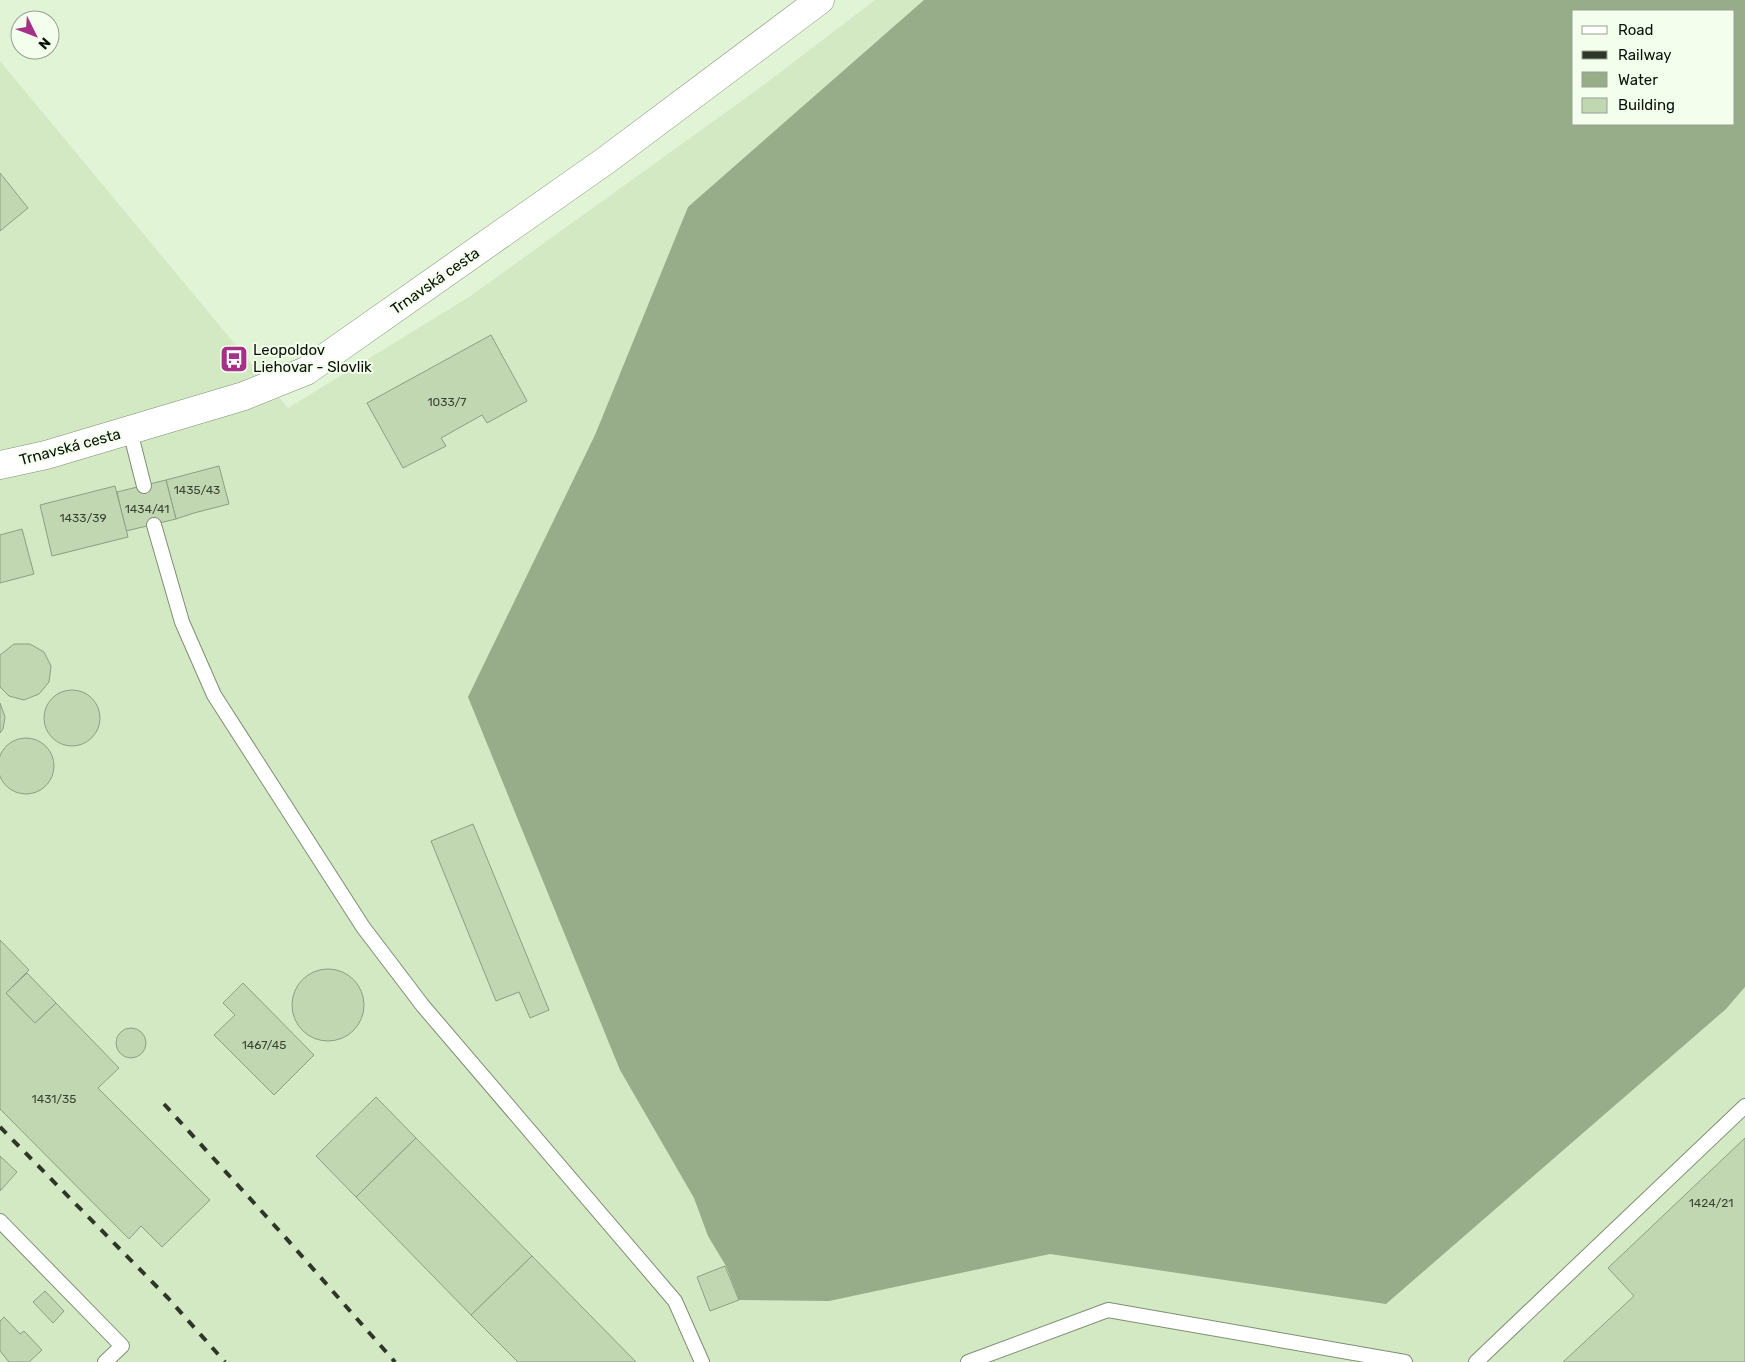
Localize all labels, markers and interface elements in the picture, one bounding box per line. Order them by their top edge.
north arrow [10,10,60,60]
legend [1572,10,1735,125]
text: Road [1618,21,1654,39]
text: N [35,34,54,53]
text: Railway [1618,46,1672,64]
text: Water [1618,71,1658,89]
text: Building [1618,96,1675,114]
street label: Trnavská cesta [387,244,483,318]
place label: Leopoldov Liehovar - Slovlik [253,341,372,376]
bus stop icon: Leopoldov Liehovar - Slovlik [219,344,249,374]
house number: 1033/7 [427,395,467,409]
street label: Trnavská cesta [17,425,123,469]
house number: 1435/43 [174,483,220,497]
house number: 1434/41 [125,502,169,516]
house number: 1433/39 [59,511,107,525]
house number: 1467/45 [242,1038,286,1052]
house number: 1431/35 [32,1092,76,1106]
house number: 1424/21 [1689,1196,1733,1210]

